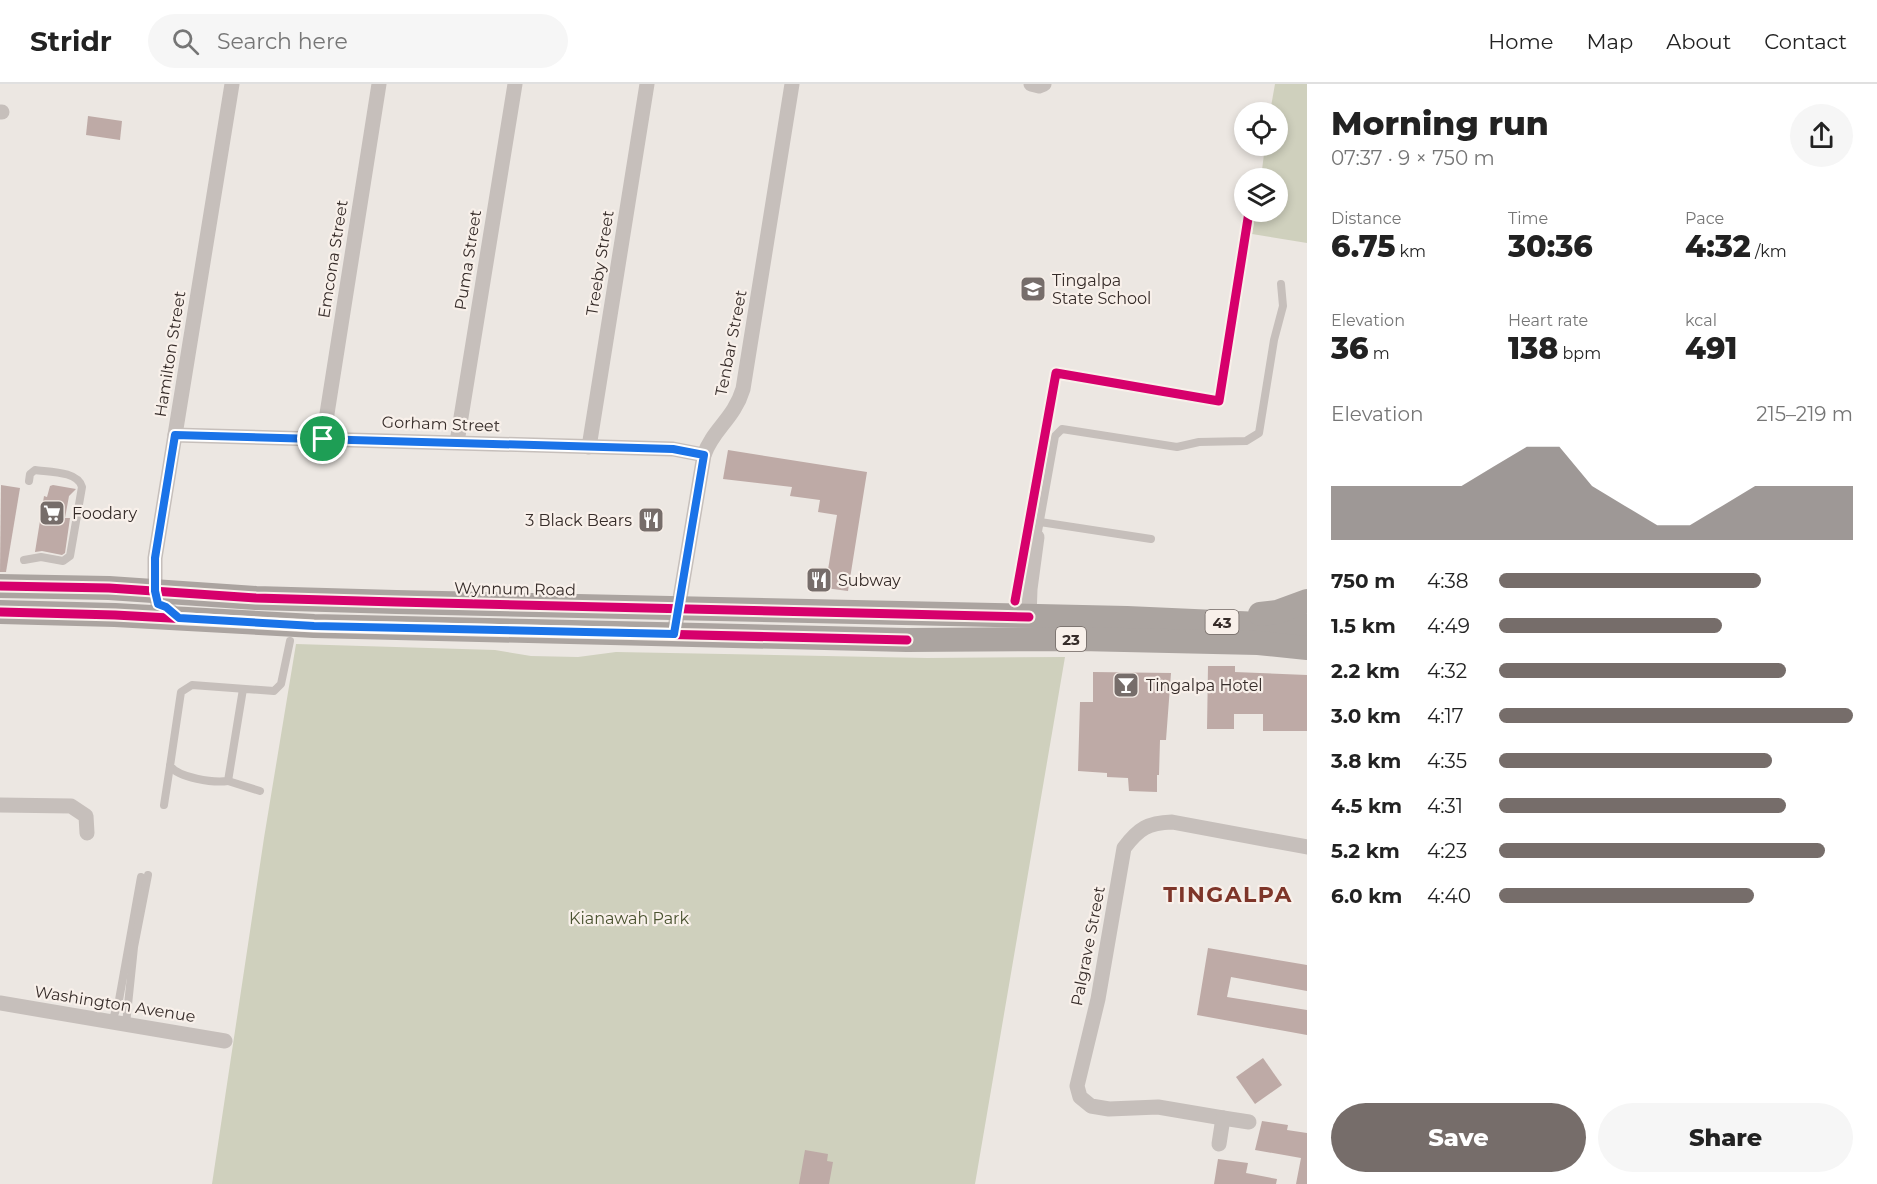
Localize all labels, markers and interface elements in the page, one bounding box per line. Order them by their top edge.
search box [148,14,568,68]
text: Stridr [30,24,112,58]
icon: search [169,25,202,58]
text: Search here [217,28,348,55]
text: Home [1488,29,1553,54]
text: Map [1586,29,1633,54]
text: About [1666,29,1731,54]
text: Contact [1764,29,1847,54]
map controls [1234,102,1288,222]
button: locate [1234,102,1288,156]
text: Morning run [1331,103,1549,143]
button: share [1790,104,1853,167]
text: 07:37 · 9 × 750 m [1331,146,1495,170]
button: layers [1234,168,1288,222]
street label: Emcona Street [314,198,352,319]
street label: Puma Street [451,208,485,311]
street label: Treeby Street [582,208,618,317]
text: Distance [1331,209,1401,228]
text: Time [1508,209,1548,228]
text: Pace [1685,209,1724,228]
text: 6.75 [1331,228,1395,265]
text: 30:36 [1508,228,1593,265]
text: 4:32 [1685,228,1751,265]
text: km [1395,242,1426,261]
text: /km [1751,242,1787,261]
place label: Tingalpa State School [1052,271,1151,308]
school or university icon: Tingalpa State School [1018,274,1048,304]
street label: Tenbar Street [711,288,751,398]
street label: Hamilton Street [151,289,189,418]
text: Elevation [1331,311,1405,330]
text: Heart rate [1508,311,1588,330]
text: kcal [1685,311,1717,330]
text: 36 [1331,330,1369,367]
text: 138 [1508,330,1558,367]
text: 491 [1685,330,1737,367]
text: m [1369,344,1390,363]
text: bpm [1558,344,1601,363]
text: Elevation [1331,402,1423,426]
text: 215–219 m [1756,402,1853,426]
street label: Gorham Street [381,412,501,436]
pin [297,413,348,464]
icon: arrive [306,422,339,455]
supermarket icon: Foodary [37,498,67,528]
place label: Foodary [72,504,138,523]
restaurant icon: 3 Black Bears [636,505,666,535]
place label: 3 Black Bears [525,511,632,530]
restaurant icon: Subway [804,565,834,595]
text: 750 m [1331,569,1395,593]
text: 4:38 [1427,569,1469,593]
place label: Subway [838,571,901,590]
street label: Wynnum Road [454,578,576,600]
road number: 43 [1206,610,1238,634]
text: 1.5 km [1331,614,1396,638]
text: 4:49 [1427,614,1470,638]
road number: 23 [1056,627,1086,651]
text: 2.2 km [1331,659,1400,683]
text: 4:32 [1427,659,1467,683]
bar icon: Tingalpa Hotel [1111,670,1141,700]
place label: Tingalpa Hotel [1146,676,1263,695]
text: 3.0 km [1331,704,1401,728]
text: 4:17 [1427,704,1464,728]
text: 3.8 km [1331,749,1401,773]
text: 4:35 [1427,749,1467,773]
text: 4.5 km [1331,794,1402,818]
text: 4:31 [1427,794,1463,818]
text: 5.2 km [1331,839,1400,863]
text: 4:23 [1427,839,1467,863]
district label: TINGALPA [1163,881,1293,908]
street label: Palgrave Street [1067,884,1109,1008]
text: 6.0 km [1331,884,1402,908]
text: 4:40 [1427,884,1471,908]
park label: Kianawah Park [569,909,689,928]
street label: Washington Avenue [33,982,197,1026]
button: Save [1331,1103,1586,1172]
button: Share [1598,1103,1853,1172]

